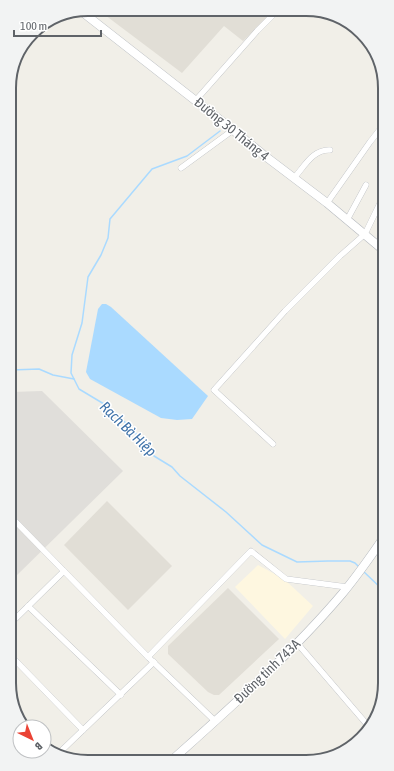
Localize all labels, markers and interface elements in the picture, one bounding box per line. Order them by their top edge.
scale bar [14,12,101,38]
text: 100 m [20,19,47,33]
street label: Đường 30 Tháng 4 [191,94,273,164]
water label: Rạch Bà Hiệp [97,398,160,460]
street label: Đường tỉnh 743A [231,636,303,706]
north arrow [12,719,52,759]
text: B [32,740,45,753]

